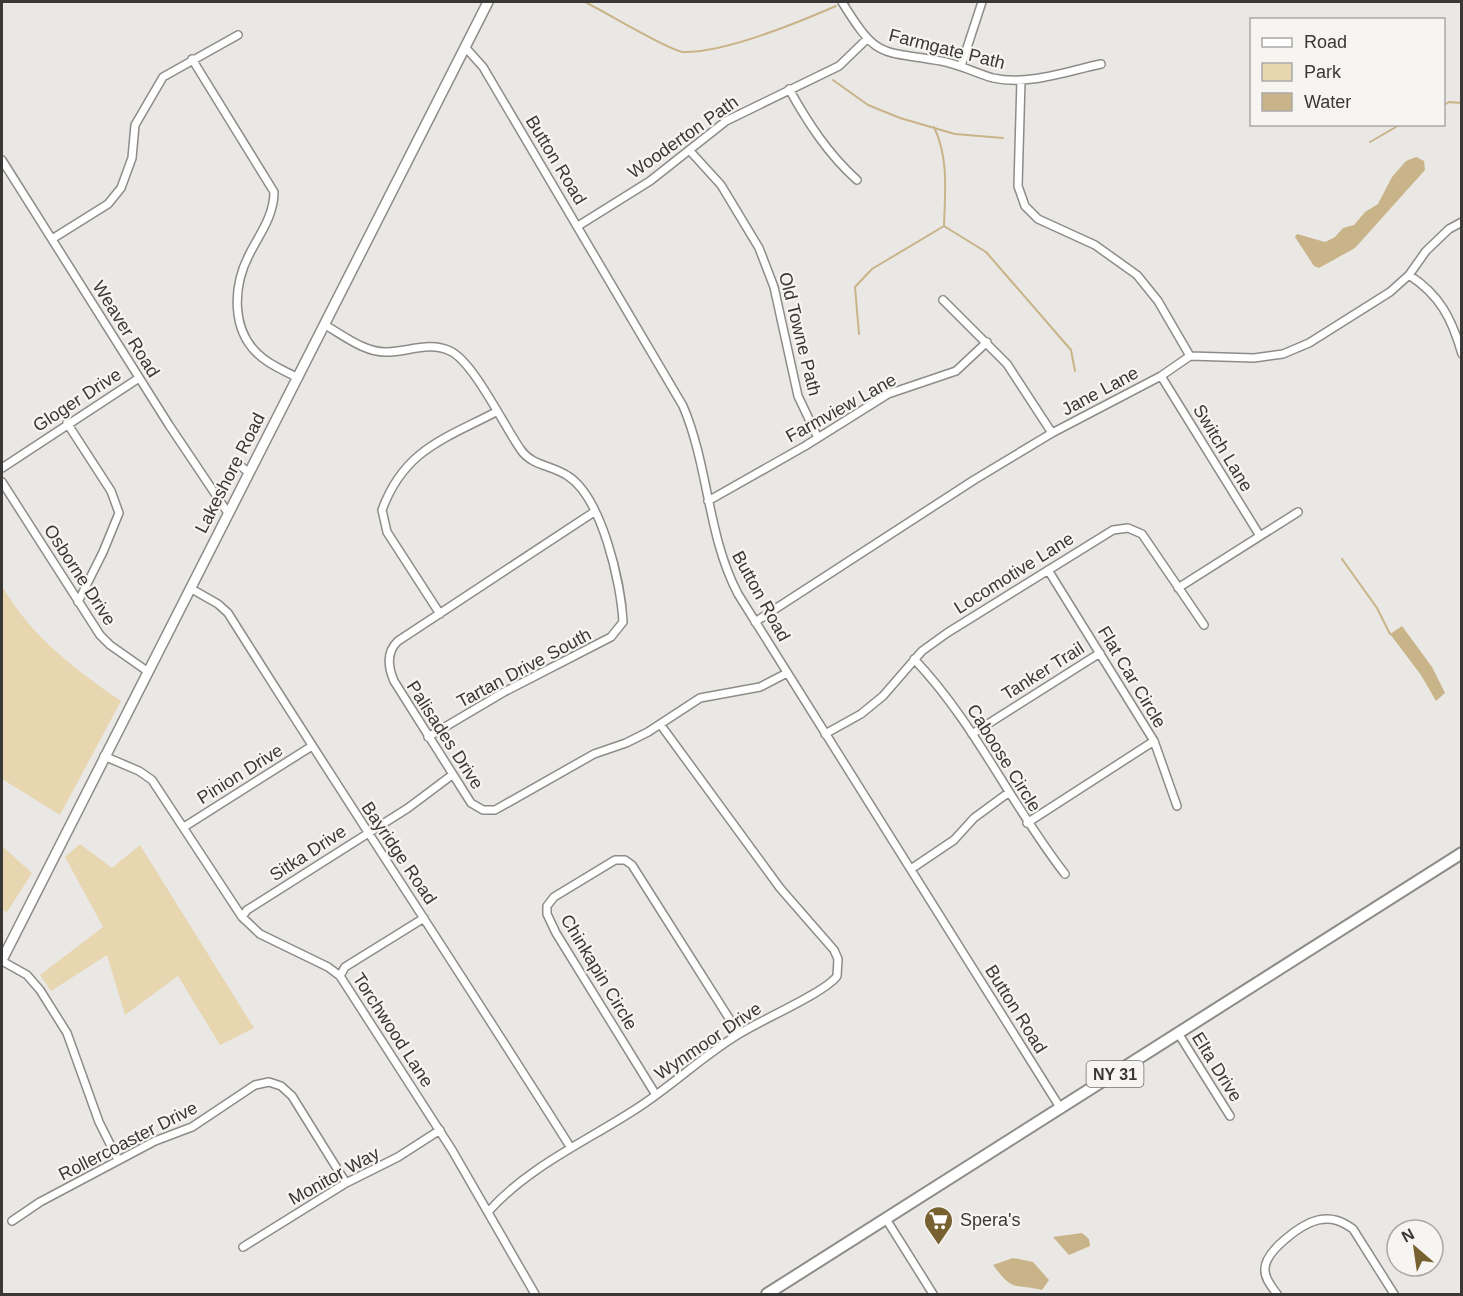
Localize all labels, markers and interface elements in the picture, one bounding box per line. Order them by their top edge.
legend [1250,18,1445,126]
street label: Farmgate Path [887,25,1007,73]
text: Road [1304,32,1347,52]
text: Park [1304,62,1342,82]
street label: Wooderton Path [624,92,742,182]
text: Water [1304,92,1351,112]
street label: Button Road [522,112,590,208]
street label: Old Towne Path [775,270,825,398]
street label: Weaver Road [88,277,164,381]
street label: Jane Lane [1058,362,1142,420]
street label: Gloger Drive [29,364,125,436]
street label: Farmview Lane [782,369,900,447]
street label: Switch Lane [1189,401,1257,495]
street label: Lakeshore Road [191,410,269,536]
street label: Osborne Drive [40,521,120,629]
street label: Locomotive Lane [951,528,1077,618]
street label: Button Road [728,547,794,645]
street label: Flat Car Circle [1094,623,1170,731]
street label: Tartan Drive South [453,624,595,712]
street label: Tanker Trail [998,638,1088,704]
street label: Palisades Drive [403,677,487,793]
street label: Caboose Circle [963,701,1045,815]
street label: Pinion Drive [194,740,286,808]
street label: Bayridge Road [357,798,441,908]
street label: Sitka Drive [266,821,350,885]
street label: Chinkapin Circle [557,911,641,1033]
street label: Button Road [981,961,1051,1057]
street label: Torchwood Lane [349,969,437,1091]
street label: Wynmoor Drive [651,998,765,1084]
street label: Elta Drive [1188,1029,1246,1105]
road number: NY 31 [1086,1061,1144,1087]
street label: Rollercoaster Drive [55,1097,201,1185]
street label: Monitor Way [285,1143,383,1209]
supermarket icon: Spera's [923,1204,955,1246]
place label: Spera's [960,1210,1020,1230]
north arrow [1385,1218,1445,1278]
text: N [1399,1225,1417,1246]

